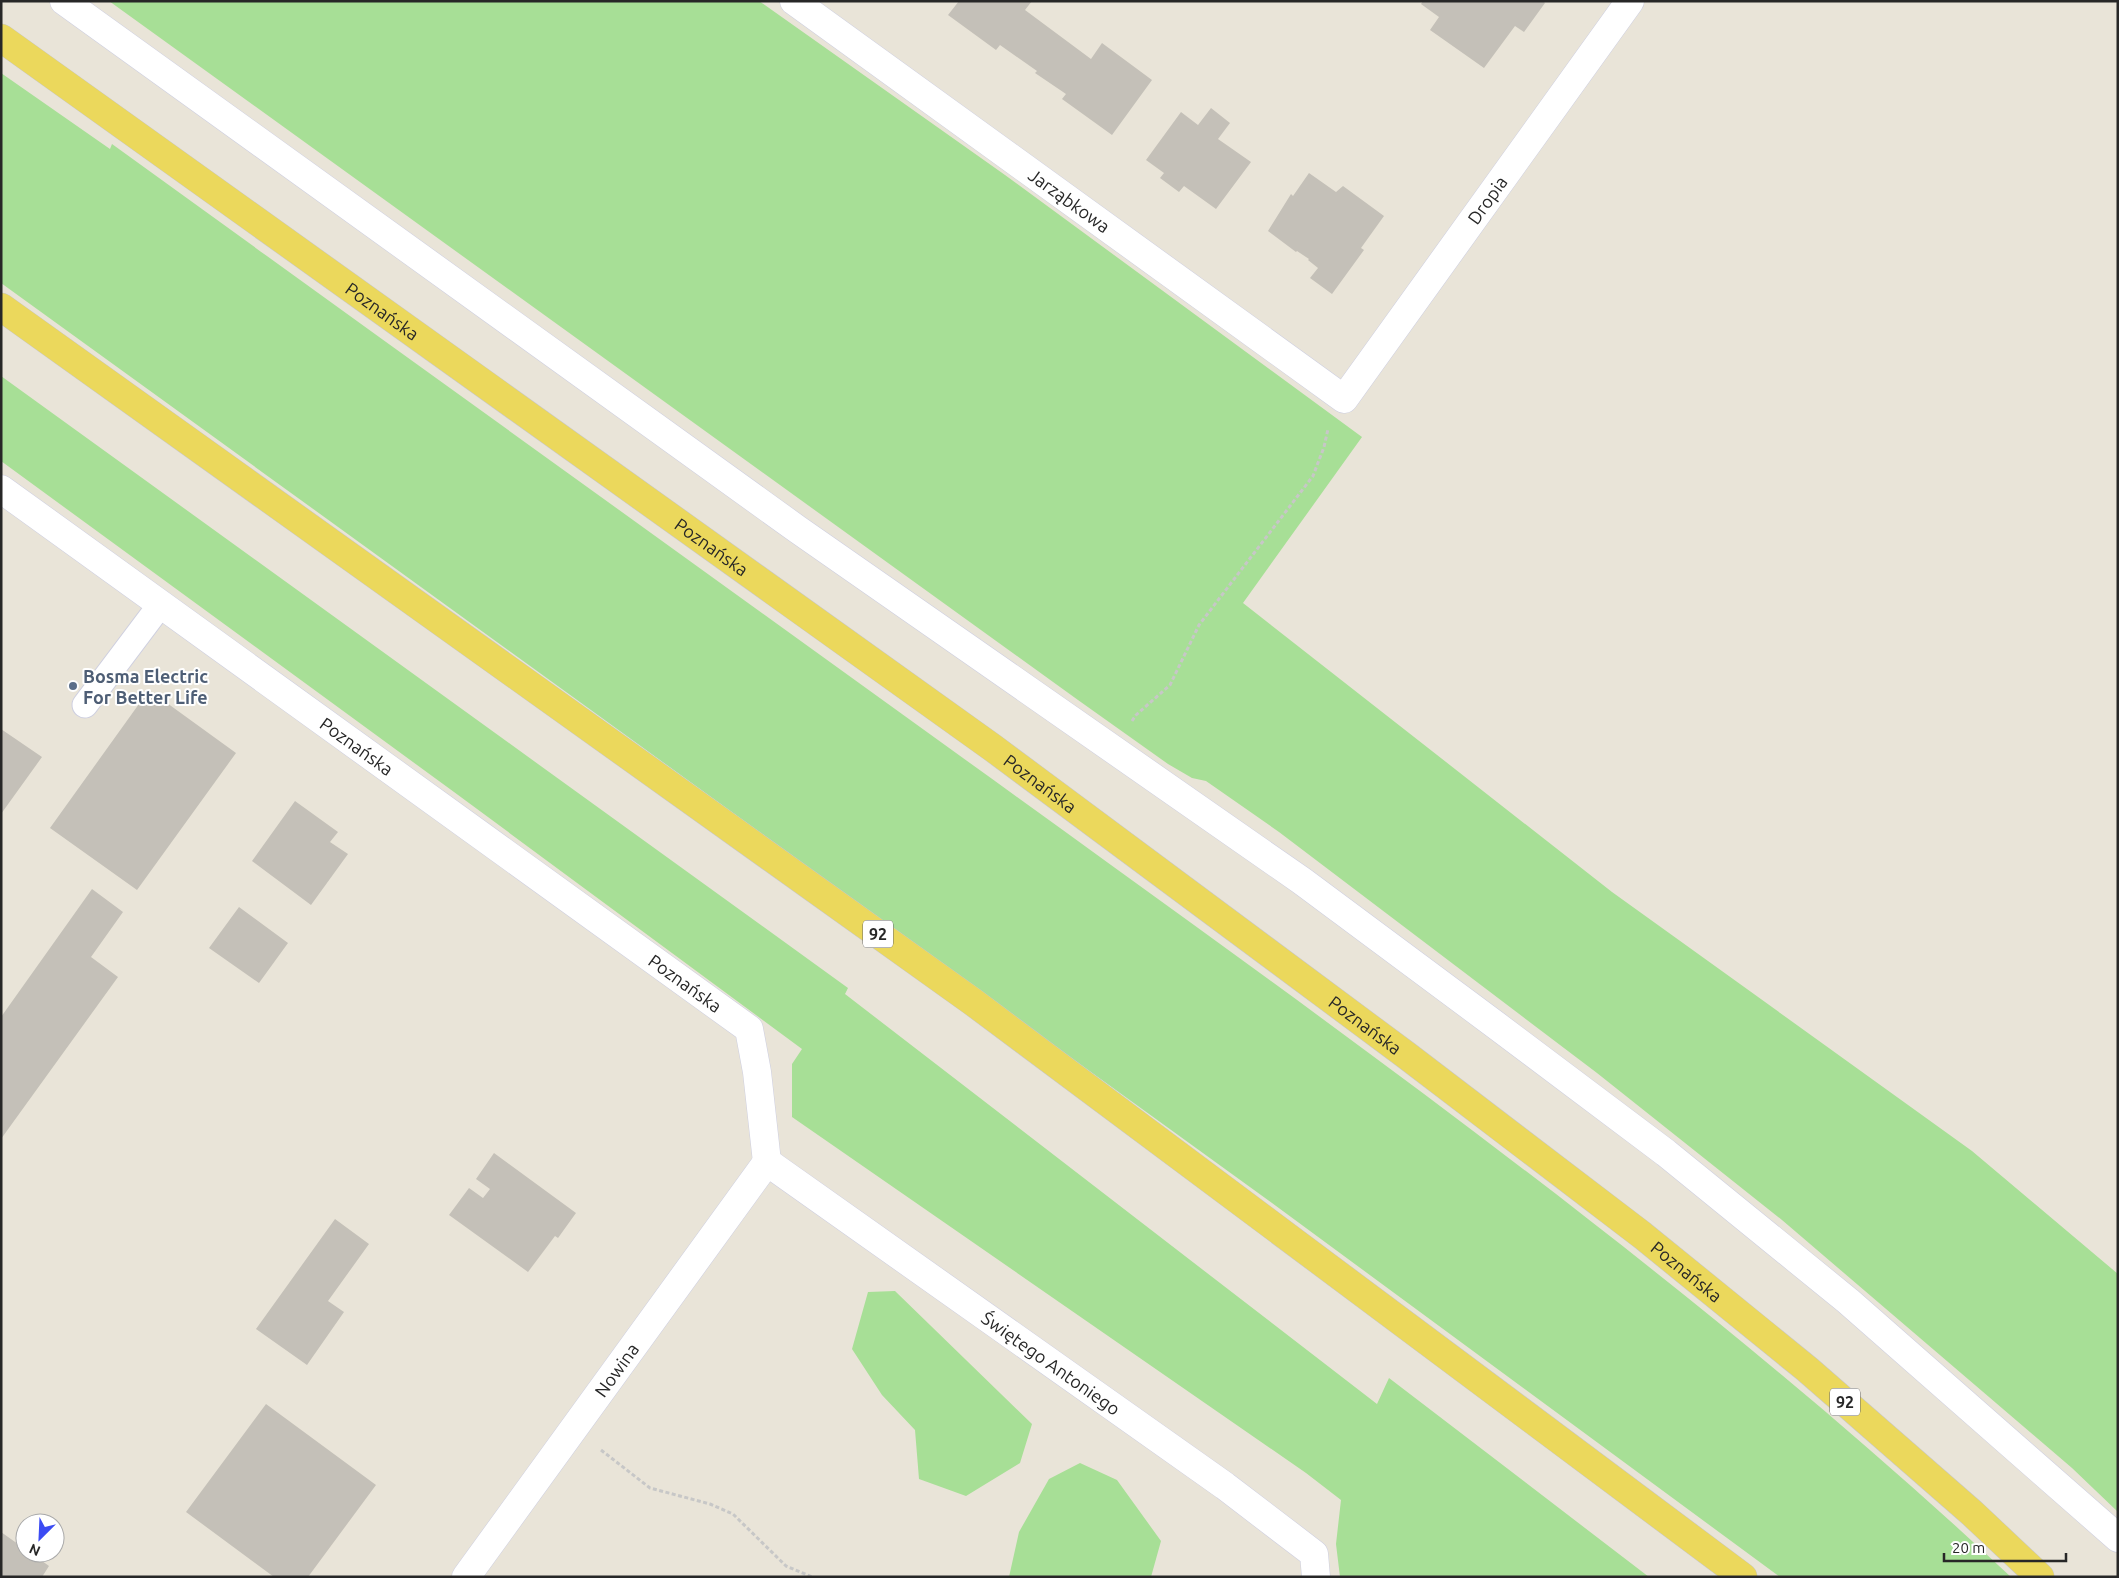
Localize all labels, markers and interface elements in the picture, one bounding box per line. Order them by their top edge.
street label: Jarząbkowa [1025,164,1114,236]
street label: Dropia [1463,172,1511,228]
street label: Poznańska [342,278,423,344]
street label: Poznańska [671,514,752,580]
place label: Bosma Electric For Better Life [83,666,208,707]
marker: Bosma Electric For Better Life [67,680,79,692]
street label: Poznańska [317,713,397,779]
street label: Poznańska [1000,750,1081,817]
road number: 92 [863,921,893,948]
street label: Poznańska [645,950,726,1016]
street label: Poznańska [1325,991,1406,1058]
street label: Poznańska [1647,1237,1726,1306]
street label: Świętego Antoniego [978,1306,1124,1419]
street label: Nowina [590,1339,642,1400]
road number: 92 [1830,1388,1860,1415]
north arrow [15,1513,65,1563]
scale bar [1944,1530,2066,1562]
text: 20 m [1952,1539,1985,1556]
text: N [27,1540,43,1559]

